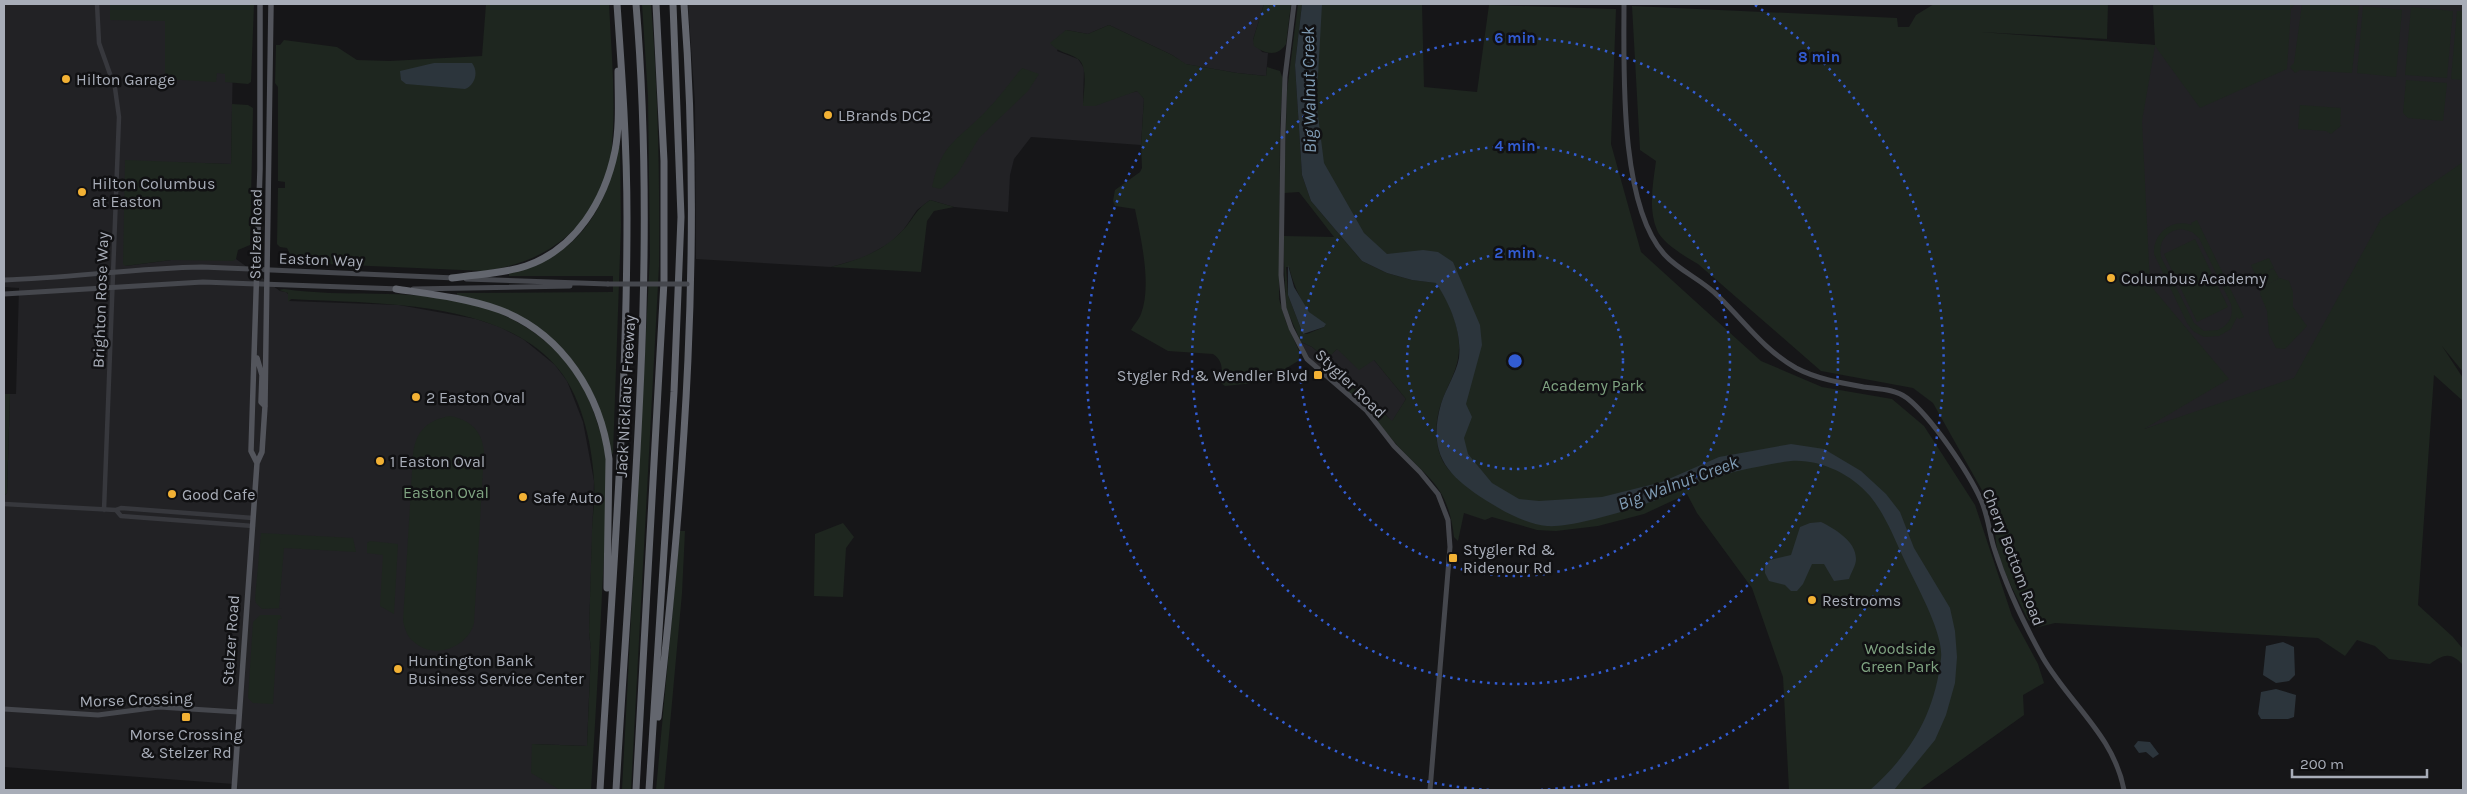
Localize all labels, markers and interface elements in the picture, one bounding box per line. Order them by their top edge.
water label: Big Walnut Creek [1297,26,1321,154]
text: 6 min [1494,29,1536,47]
text: 8 min [1798,48,1840,66]
place label: Hilton Garage [76,70,175,89]
marker: Hilton Garage [60,73,72,85]
place label: LBrands DC2 [838,106,931,125]
marker: LBrands DC2 [822,109,834,121]
text: 4 min [1494,137,1536,155]
place label: Hilton Columbus at Easton [92,174,215,211]
marker: Hilton Columbus at Easton [76,186,88,198]
street label: Stelzer Road [245,189,266,279]
street label: Brighton Rose Way [89,231,112,369]
text: 2 min [1494,244,1536,262]
street label: Easton Way [278,249,364,270]
place label: Columbus Academy [2121,269,2267,288]
marker: Columbus Academy [2105,272,2117,284]
street label: Jack Nicklaus Freeway [612,314,639,478]
street label: Stygler Road [1311,345,1390,422]
centre of rings [1506,352,1524,370]
place label: Stygler Rd & Wendler Blvd [1117,366,1308,385]
marker: Stygler Rd & Wendler Blvd [1312,369,1324,381]
park label: Academy Park [1542,376,1644,395]
place label: 2 Easton Oval [426,388,525,407]
marker: 2 Easton Oval [410,391,422,403]
water label: Big Walnut Creek [1615,451,1742,515]
place label: 1 Easton Oval [390,452,485,471]
marker: 1 Easton Oval [374,455,386,467]
park label: Easton Oval [403,483,489,502]
place label: Good Cafe [182,485,255,504]
street label: Cherry Bottom Road [1979,486,2048,629]
marker: Good Cafe [166,488,178,500]
place label: Safe Auto [533,488,603,507]
marker: Safe Auto [517,491,529,503]
place label: Stygler Rd & Ridenour Rd [1463,540,1555,577]
marker: Stygler Rd & Ridenour Rd [1447,552,1459,564]
place label: Restrooms [1822,591,1901,610]
street label: Stelzer Road [218,594,243,686]
marker: Restrooms [1806,594,1818,606]
park label: Woodside Green Park [1861,639,1939,676]
place label: Huntington Bank Business Service Center [408,651,584,688]
marker: Huntington Bank Business Service Center [392,663,404,675]
street label: Morse Crossing [79,688,193,711]
marker: Morse Crossing & Stelzer Rd [180,711,192,723]
place label: Morse Crossing & Stelzer Rd [129,725,243,762]
scale bar [2292,746,2427,778]
text: 200 m [2300,755,2344,773]

